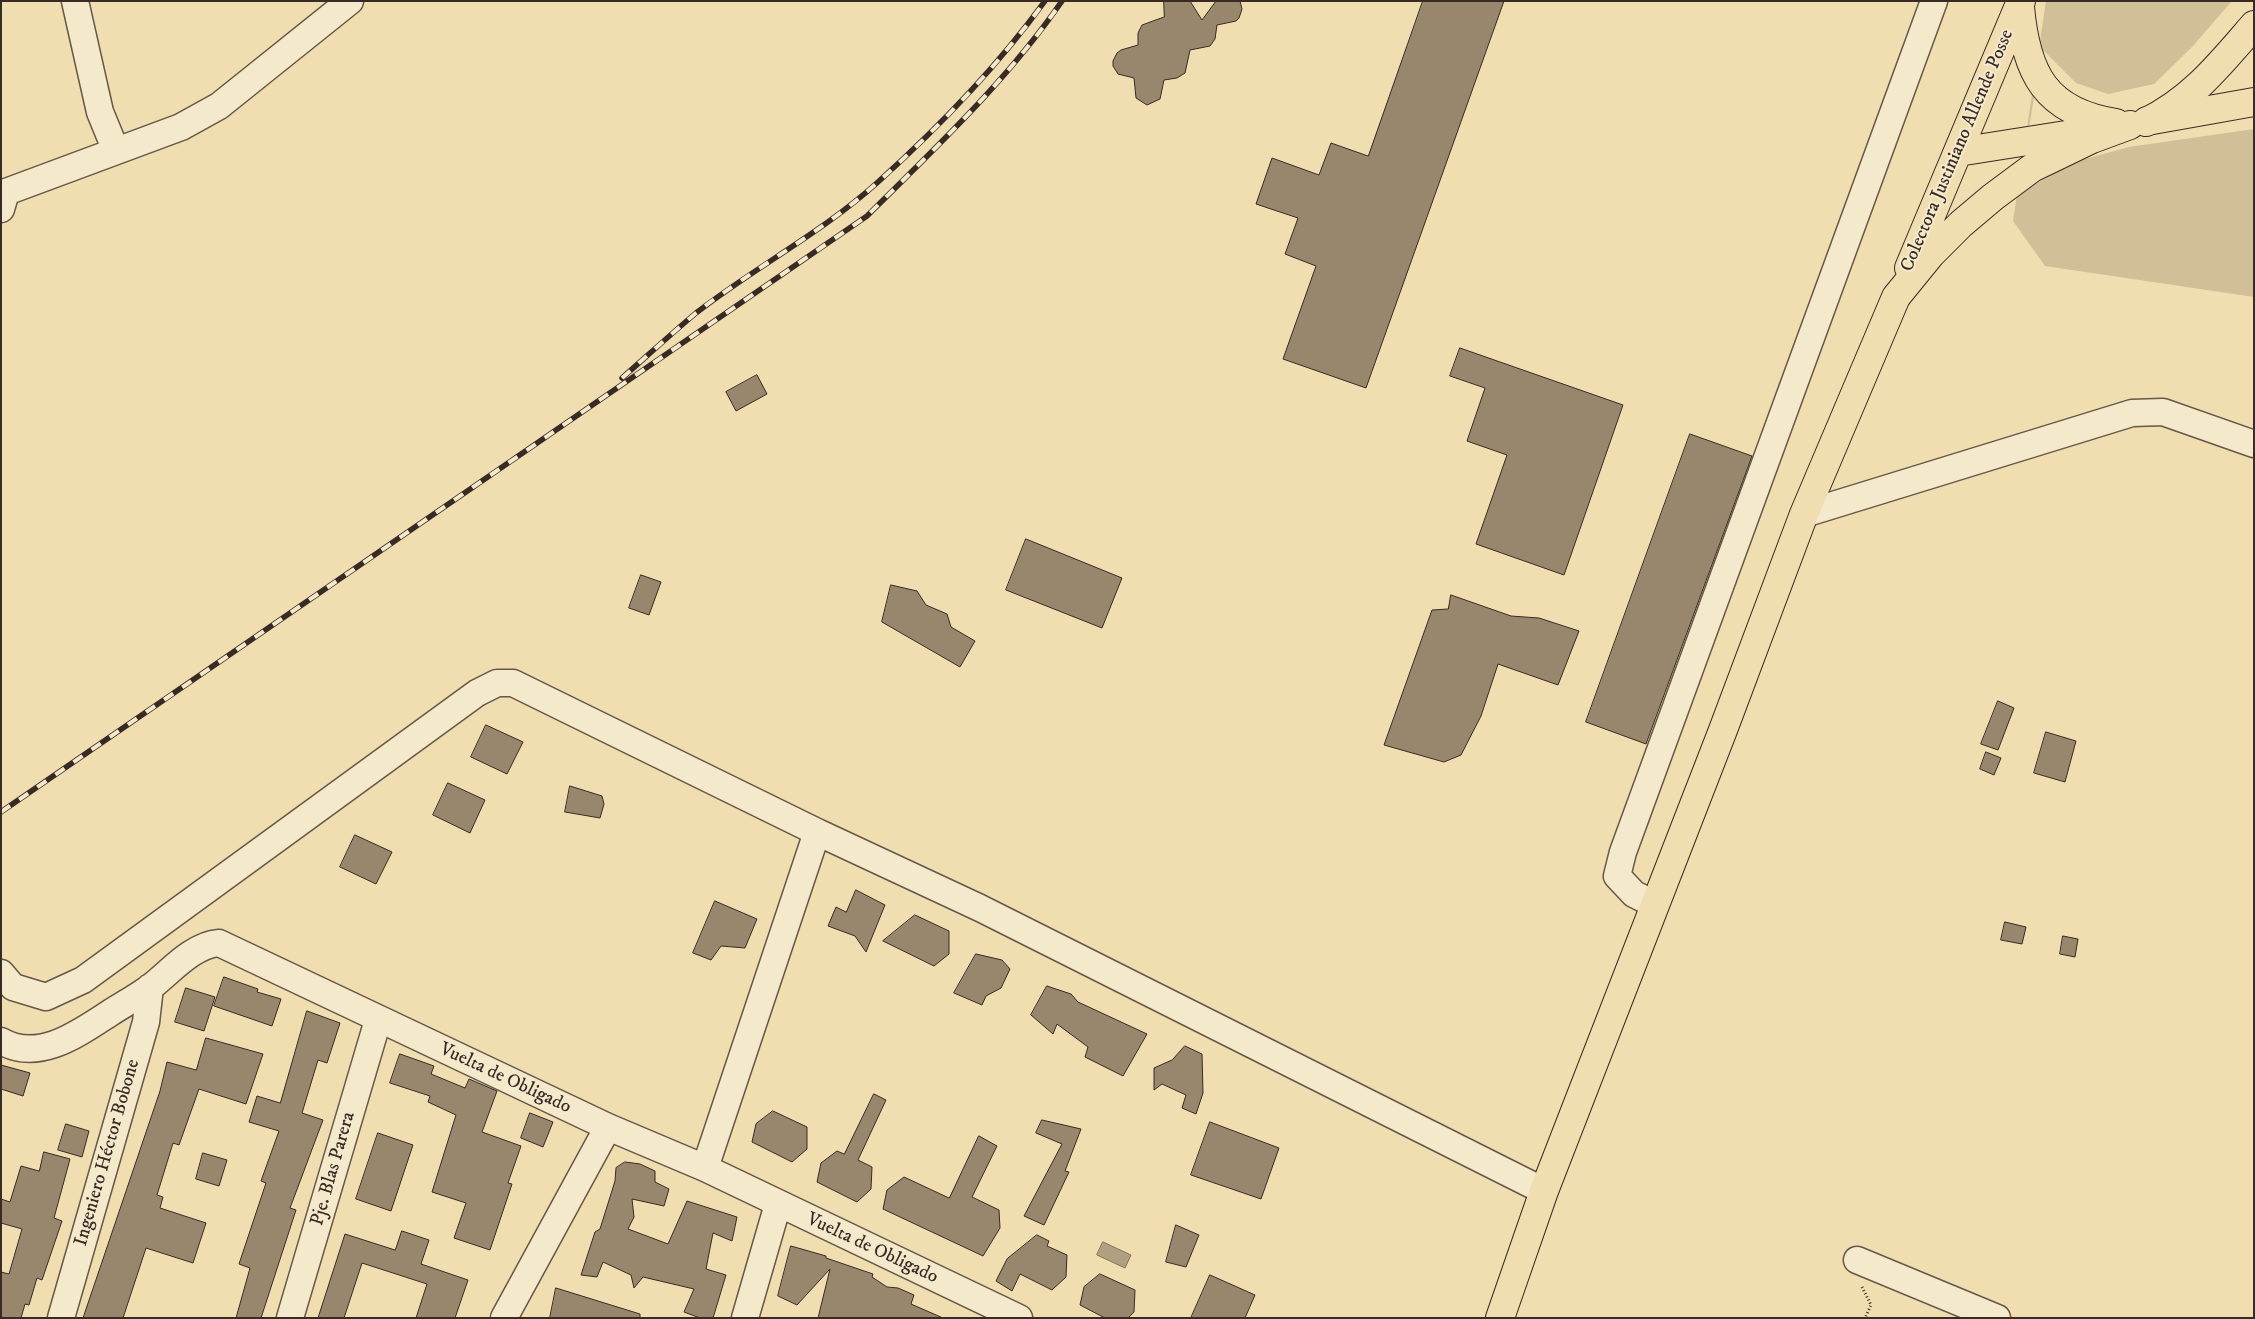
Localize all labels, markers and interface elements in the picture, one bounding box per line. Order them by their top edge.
street label: Colectora Justiniano Allende Posse [1897,26,2019,276]
street label: Vuelta de Obligado [436,1039,574,1119]
street label: Ingeniero Héctor Bobone [70,1057,146,1249]
street label: Pje. Blas Parera [307,1109,361,1229]
street label: Vuelta de Obligado [803,1209,941,1289]

